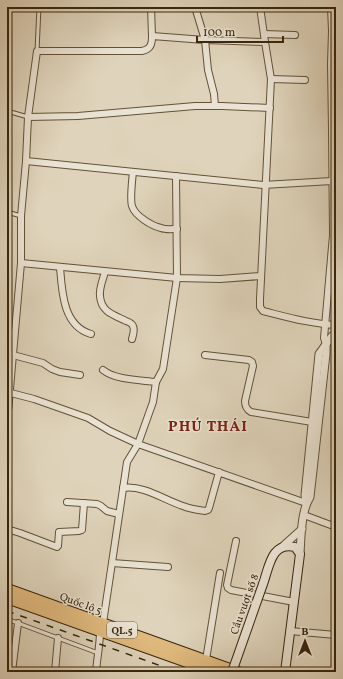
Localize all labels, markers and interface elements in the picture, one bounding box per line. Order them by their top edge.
scale bar [197,18,283,44]
text: 100 m [203,25,236,41]
district label: PHÚ THÁI [168,417,248,438]
street label: Cầu vượt số 8 [227,572,263,637]
street label: Quốc lộ 5 [57,590,104,619]
north arrow [285,621,325,661]
road number: QL.5 [107,622,137,638]
text: B [301,625,309,640]

